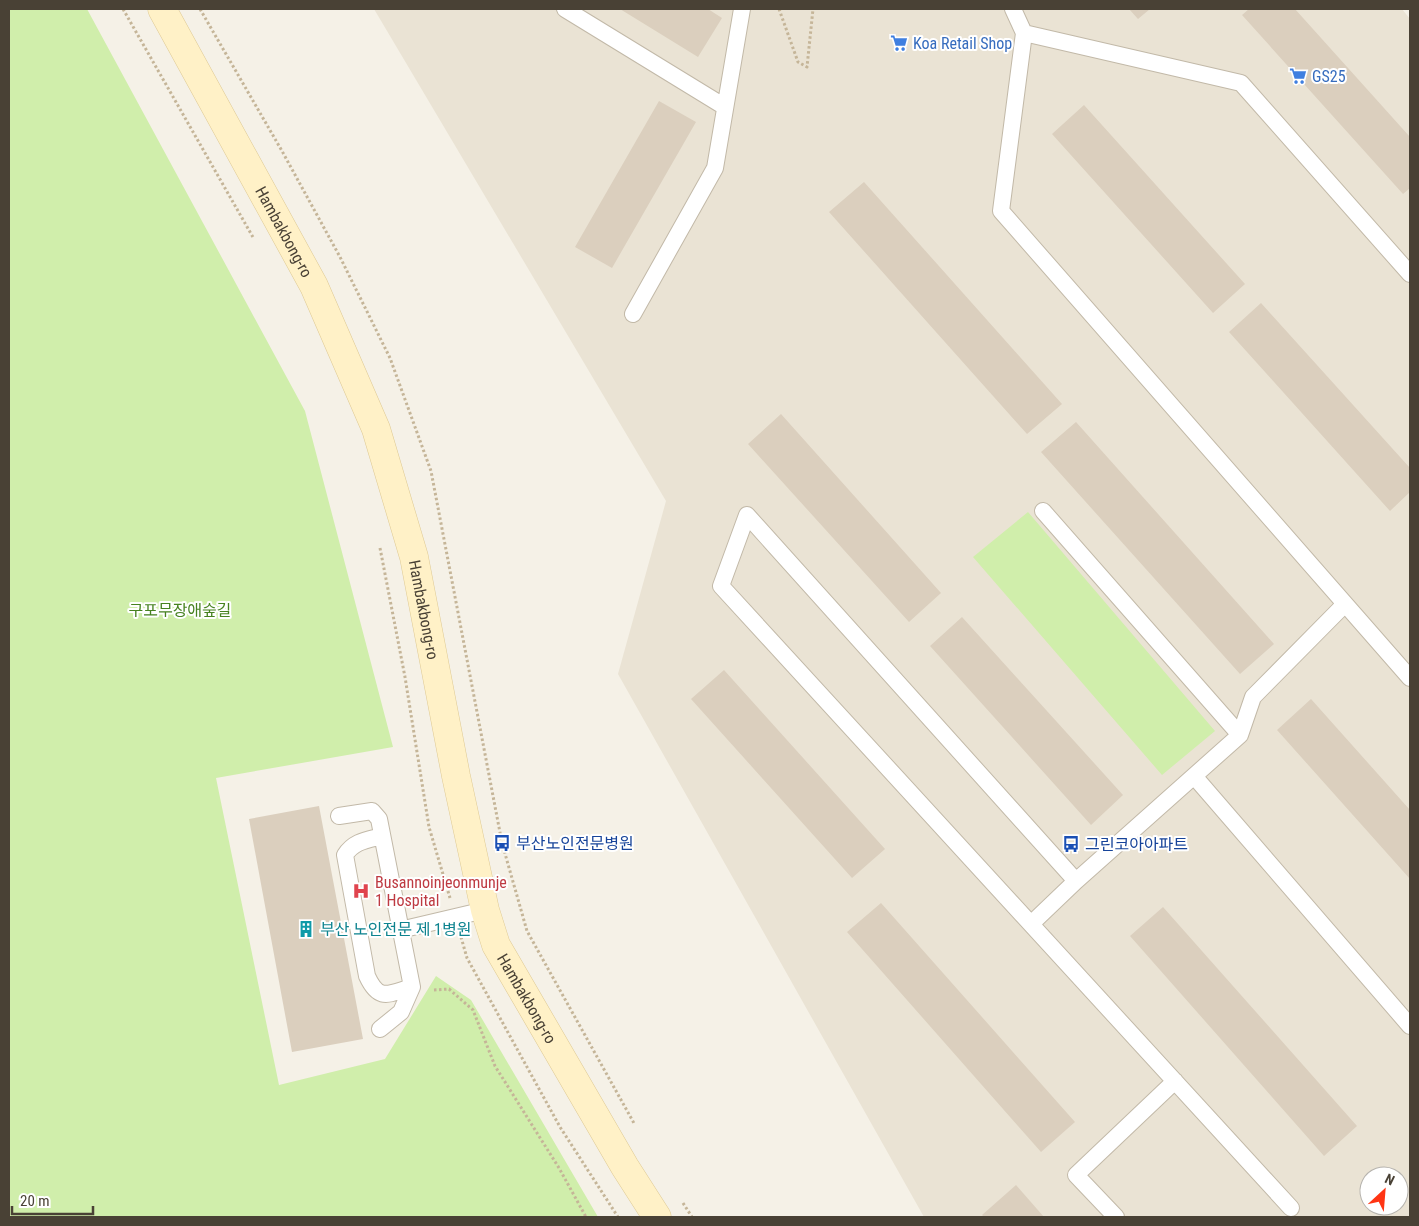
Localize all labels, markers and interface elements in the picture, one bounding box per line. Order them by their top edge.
supermarket icon: Koa Retail Shop [889,33,909,53]
place label: Koa Retail Shop [913,34,1012,53]
supermarket icon: GS25 [1288,66,1308,86]
place label: GS25 [1312,67,1346,86]
street label: Hambakbong-ro [252,183,317,280]
street label: Hambakbong-ro [405,558,443,661]
park label: 구포무장애숲길 [128,601,232,620]
bus stop icon: 부산노인전문병원 [492,833,512,853]
place label: 부산노인전문병원 [516,834,634,853]
bus stop icon: 그린코아아파트 [1061,834,1081,854]
place label: 그린코아아파트 [1085,835,1188,854]
place label: Busannoinjeonmunje 1 Hospital [375,873,507,910]
hospital icon: Busannoinjeonmunje 1 Hospital [351,881,371,901]
building icon: 부산 노인전문 제 1병원 [296,919,316,939]
place label: 부산 노인전문 제 1병원 [320,920,471,939]
street label: Hambakbong-ro [494,950,561,1047]
north arrow [1359,1166,1409,1216]
text: N [1382,1170,1397,1188]
scale bar [12,1184,94,1216]
text: 20 m [20,1192,50,1210]

